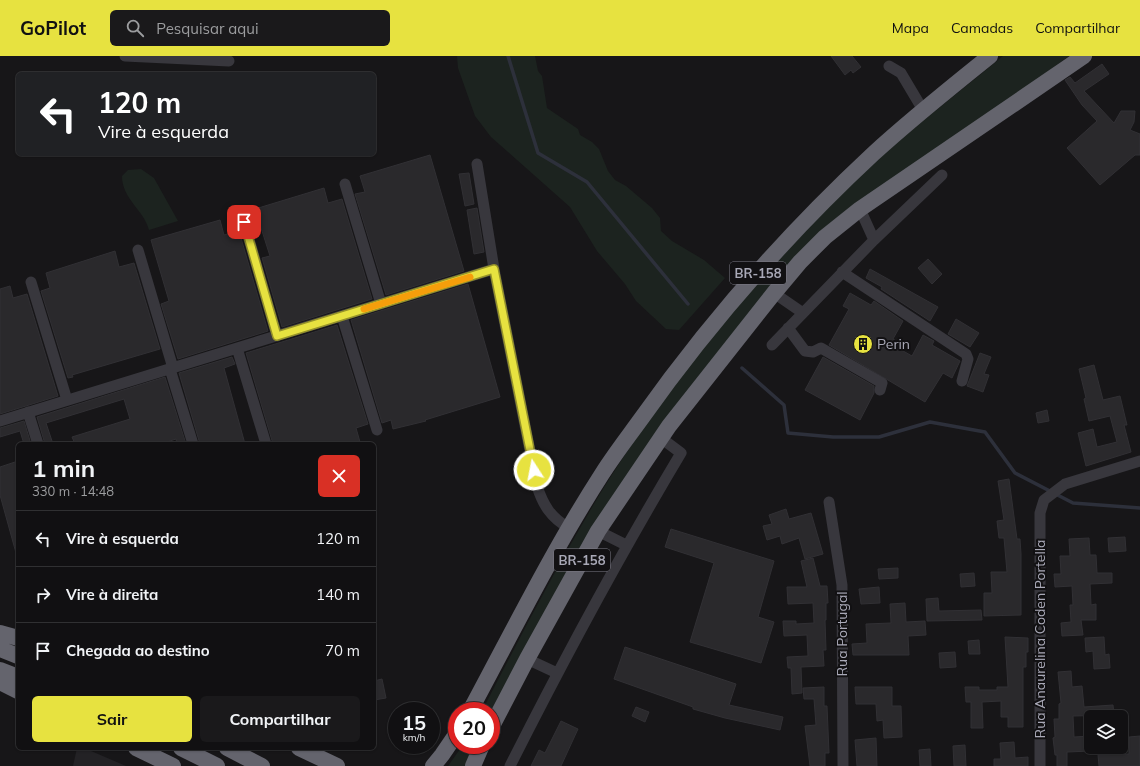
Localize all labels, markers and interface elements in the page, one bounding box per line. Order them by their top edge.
search box [110,10,390,46]
text: GoPilot [20,16,86,40]
icon: search [124,17,146,39]
text: Pesquisar aqui [156,19,259,38]
text: Mapa [892,19,929,37]
text: Camadas [951,19,1013,37]
text: Compartilhar [1035,19,1120,37]
text: 120 m [98,85,181,120]
icon: left [32,88,84,140]
text: Vire à esquerda [98,120,229,143]
pin [227,205,261,239]
icon: arrive [233,211,255,233]
road number: BR-158 [730,262,786,284]
building icon: Perin [852,333,874,355]
place label: Perin [877,335,910,353]
position arrow [513,449,555,491]
text: 1 min [32,453,95,483]
button: close [318,455,360,497]
text: 330 m · 14:48 [32,483,114,499]
icon: left [32,528,54,550]
text: Vire à esquerda [66,529,179,548]
text: 120 m [316,529,360,548]
street label: Rua Anaurelina Coden Portella [1031,539,1049,739]
road number: BR-158 [554,549,610,571]
icon: right [32,584,54,606]
text: Vire à direita [66,585,158,604]
text: 140 m [316,585,360,604]
street label: Rua Portugal [833,591,851,677]
icon: arrive [32,640,54,662]
text: Chegada ao destino [66,641,210,660]
text: 70 m [325,641,360,660]
button: Sair [32,696,192,742]
button: Compartilhar [200,696,360,742]
speed limit sign: 20 [448,702,500,754]
text: 15 [402,710,426,735]
map controls [1084,710,1128,754]
button: layers [1084,710,1128,754]
text: km/h [403,731,425,744]

